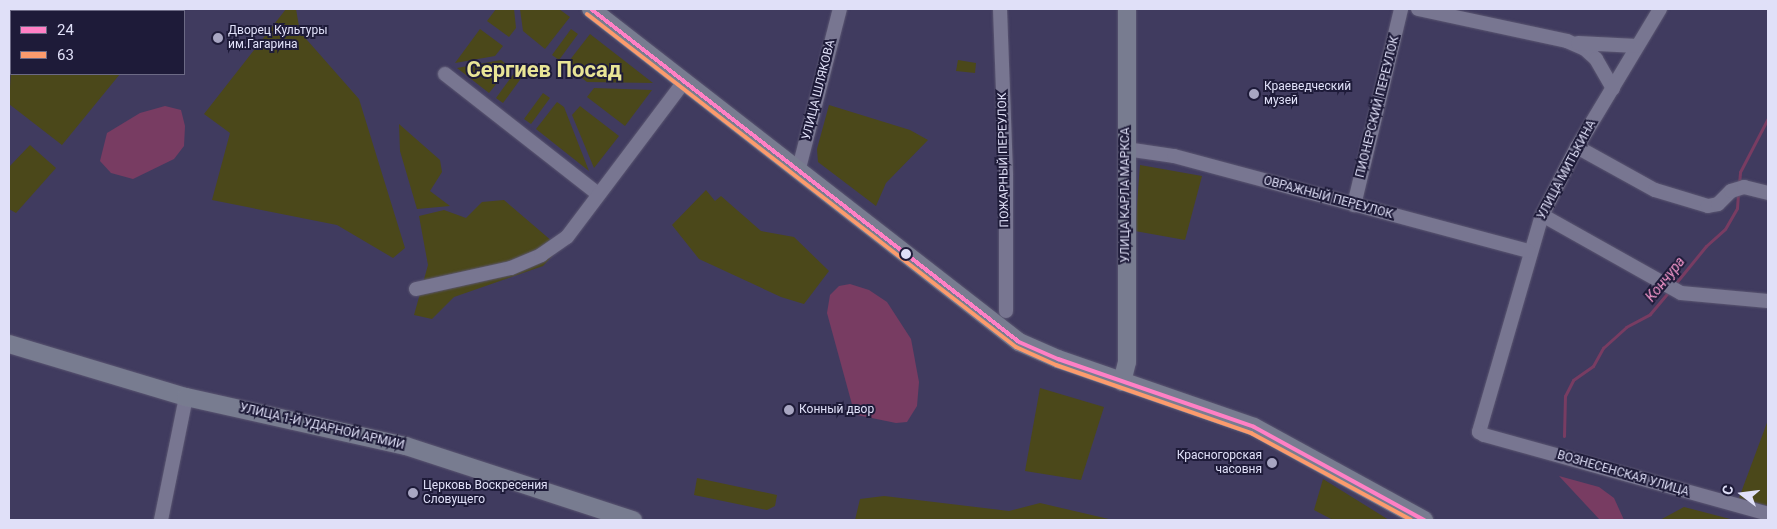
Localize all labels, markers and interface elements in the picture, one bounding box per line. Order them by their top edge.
legend [10,10,185,75]
text: 24 [57,21,74,39]
place label: Дворец Культуры им.Гагарина [228,24,327,52]
marker: Дворец Культуры им.Гагарина [212,32,224,44]
street label: ПИОНЕРСКИЙ ПЕРЕУЛОК [1353,35,1403,179]
street label: УЛИЦА ШЛЯКОВА [800,38,838,142]
text: 63 [57,46,74,64]
district label: Сергиев Посад [466,57,622,83]
place label: Краеведческий музей [1264,80,1351,108]
marker: Краеведческий музей [1248,88,1260,100]
street label: ПОЖАРНЫЙ ПЕРЕУЛОК [996,92,1012,228]
street label: УЛИЦА МИТЬКИНА [1535,118,1599,222]
street label: УЛИЦА КАРЛА МАРКСА [1119,127,1133,263]
street label: ОВРАЖНЫЙ ПЕРЕУЛОК [1262,174,1394,222]
unlabelled marker [901,249,911,259]
water label: Кончура [1642,253,1688,305]
street label: УЛИЦА 1-Й УДАРНОЙ АРМИИ [238,401,406,453]
place label: Конный двор [799,403,874,417]
marker: Конный двор [783,404,795,416]
street label: ВОЗНЕСЕНСКАЯ УЛИЦА [1555,448,1691,500]
place label: Красногорская часовня [1177,449,1262,477]
marker: Красногорская часовня [1266,457,1278,469]
north arrow [1717,469,1767,519]
place label: Церковь Воскресения Словущего [423,479,548,507]
text: С [1719,484,1736,497]
marker: Церковь Воскресения Словущего [407,487,419,499]

